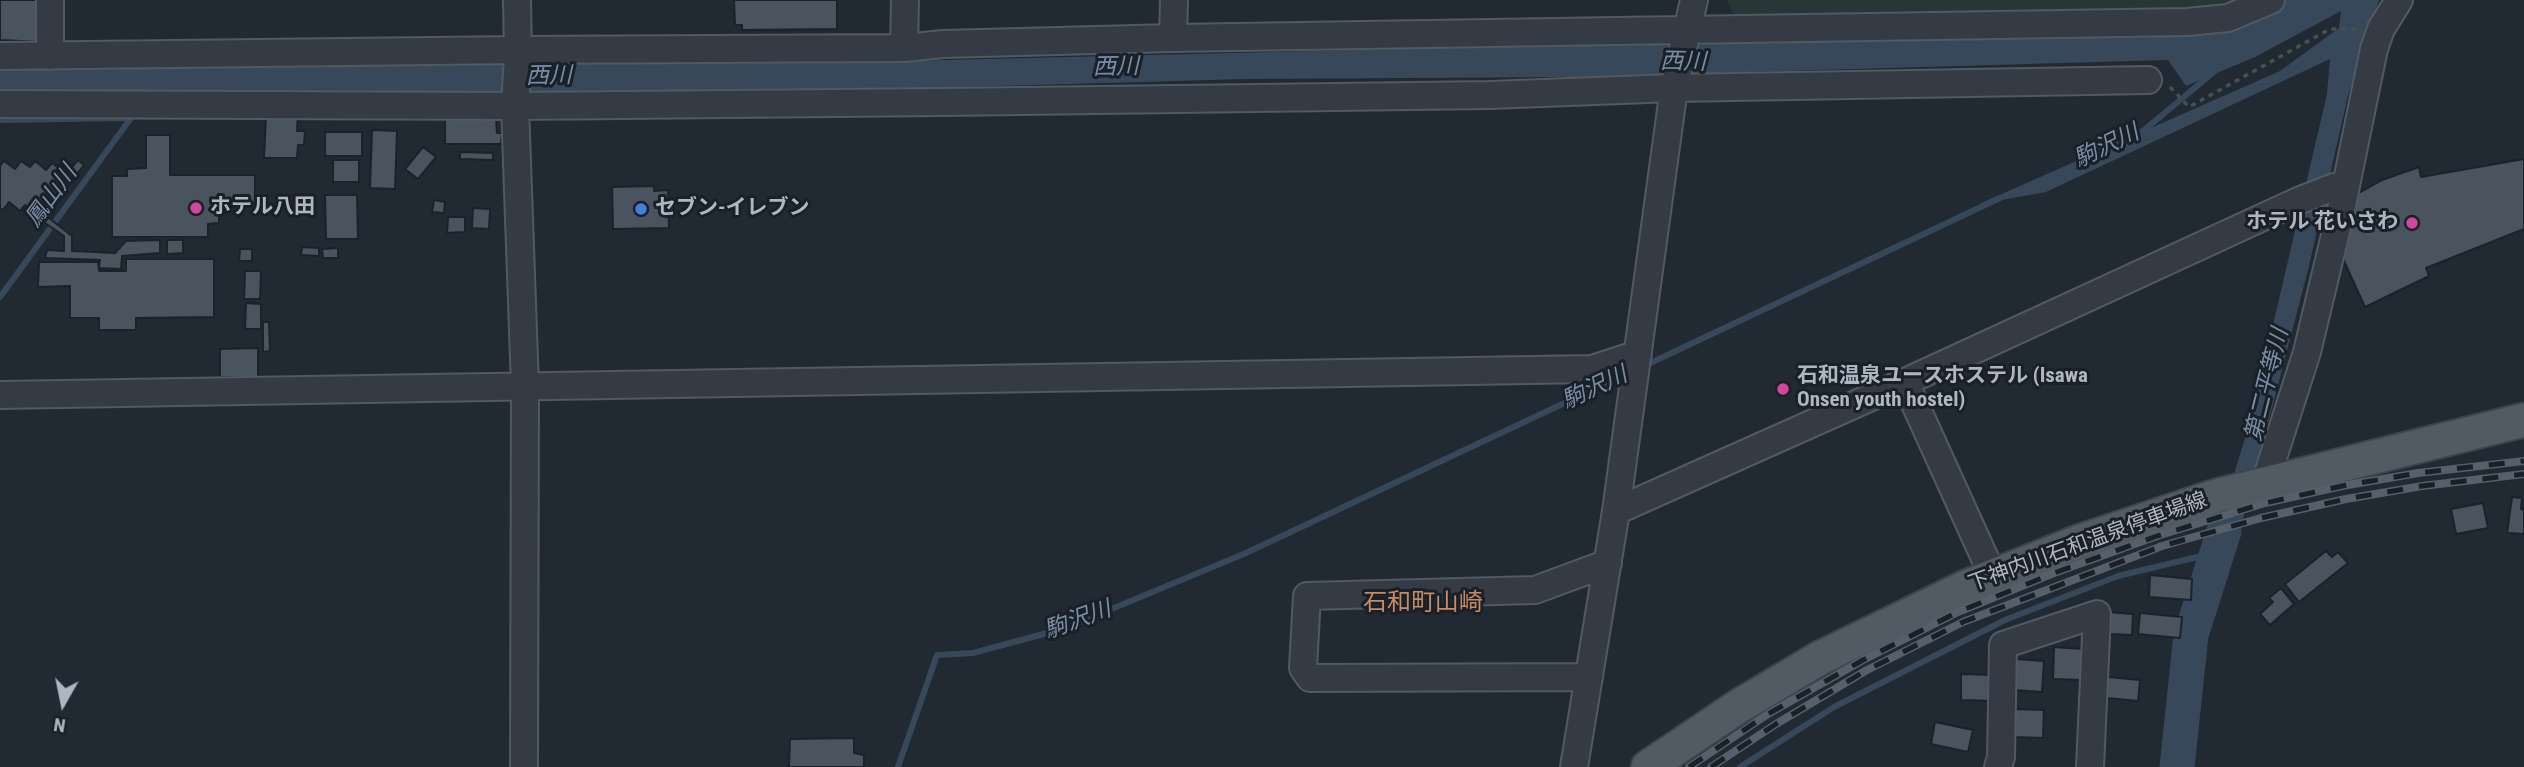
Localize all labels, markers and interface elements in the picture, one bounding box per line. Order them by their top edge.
water label: 西川 [1660,49,1706,77]
water label: 西川 [1093,54,1139,82]
water label: 西川 [526,63,572,91]
water label: 駒沢川 [2070,119,2144,175]
water label: 鳳山川 [21,161,83,233]
place label: ホテル八田 [210,195,315,221]
place label: セブン-イレブン [655,196,810,222]
marker: ホテル八田 [188,200,204,216]
marker: セブン-イレブン [633,201,649,217]
place label: ホテル 花いさわ [2246,210,2398,236]
marker: ホテル 花いさわ [2404,215,2420,231]
water label: 第二平等川 [2241,326,2295,444]
water label: 駒沢川 [1558,362,1632,416]
place label: 石和温泉ユースホステル (Isawa Onsen youth hostel) [1797,364,2088,414]
marker: 石和温泉ユースホステル (Isawa Onsen youth hostel) [1775,381,1791,397]
street label: 下神内川石和温泉停車場線 [1965,488,2211,598]
district label: 石和町山崎 [1363,590,1483,618]
water label: 駒沢川 [1041,596,1115,646]
north arrow [28,669,98,739]
text: N [52,713,67,738]

